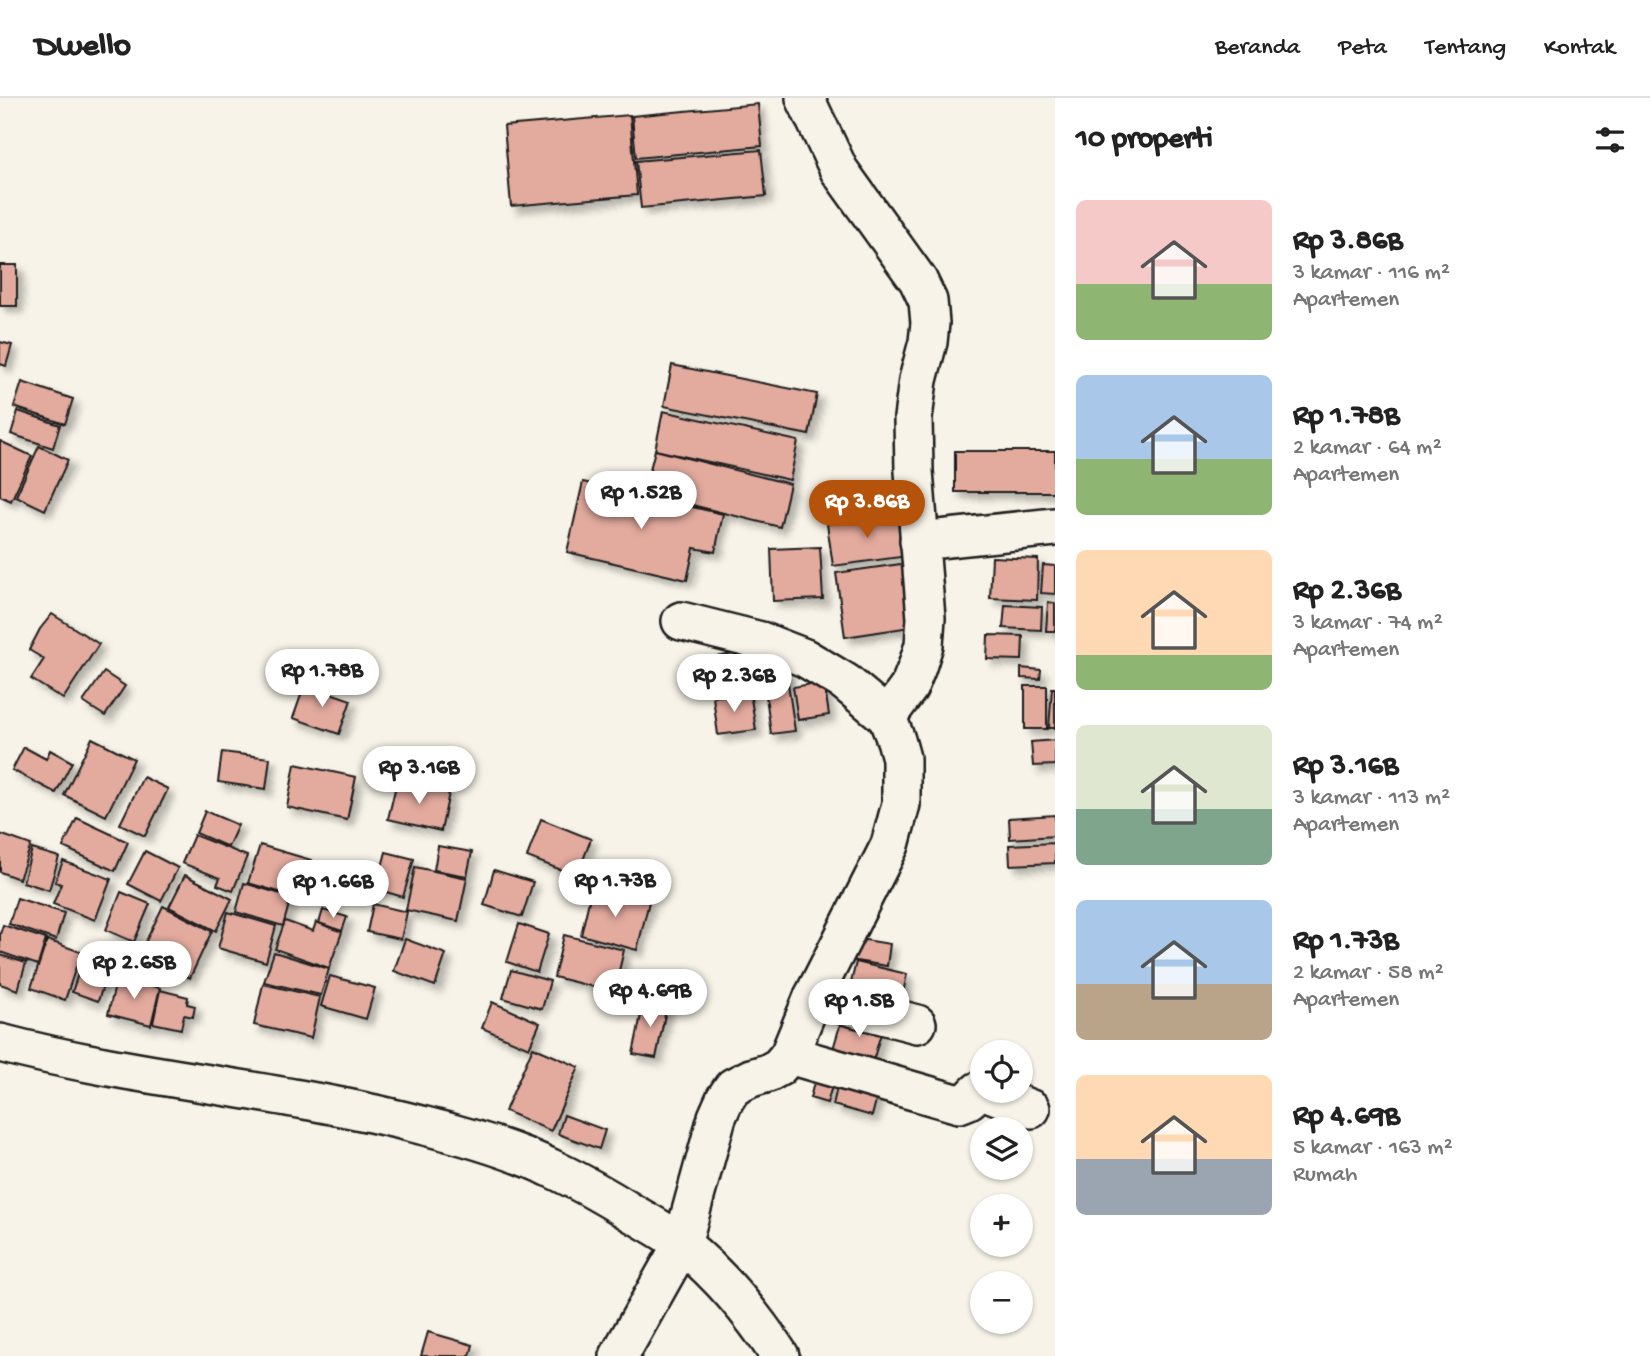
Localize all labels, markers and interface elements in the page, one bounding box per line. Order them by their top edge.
text: Dwello [35,29,131,67]
text: Beranda [1215,34,1300,63]
text: Peta [1338,34,1387,63]
text: Tentang [1425,34,1506,63]
text: Kontak [1544,34,1615,63]
icon: filters [1591,121,1629,159]
text: 10 properti [1076,123,1213,158]
text: Rp 3.86B [1293,225,1403,260]
icon: home [1132,228,1216,312]
text: 3 kamar · 116 m² [1293,260,1450,287]
text: Apartemen [1293,287,1399,314]
text: Rp 1.78B [1293,400,1400,435]
icon: home [1132,403,1216,487]
text: 2 kamar · 64 m² [1293,435,1442,462]
text: Apartemen [1293,462,1399,489]
pin: Rp 1.52B [569,472,713,531]
text: Rp 1.52B [601,480,681,507]
pin: Rp 3.86B [795,480,939,540]
text: Rp 3.86B [825,489,909,516]
text: Rp 2.36B [1293,575,1401,610]
icon: home [1132,578,1216,662]
text: 3 kamar · 74 m² [1293,610,1443,637]
text: Apartemen [1293,637,1399,664]
pin: Rp 1.78B [250,650,394,709]
pin: Rp 2.36B [662,654,806,714]
text: Rp 1.78B [281,658,363,685]
text: Rp 2.36B [693,663,775,690]
pin: Rp 3.16B [347,746,491,806]
text: Rp 3.16B [1293,750,1398,785]
icon: home [1132,753,1216,837]
text: Rp 3.16B [379,755,459,782]
text: 3 kamar · 113 m² [1293,785,1450,812]
text: Apartemen [1293,812,1399,839]
pin: Rp 1.66B [261,860,405,920]
pin: Rp 1.73B [543,860,687,919]
text: Rp 1.73B [575,868,655,895]
text: Rp 1.66B [293,869,373,896]
text: Rp 1.73B [1293,925,1399,960]
icon: home [1132,928,1216,1012]
pin: Rp 2.65B [62,942,206,1001]
text: Rp 2.65B [93,950,175,977]
text: 2 kamar · 58 m² [1293,960,1444,987]
pin: Rp 4.69B [578,970,722,1029]
text: Rp 4.69B [609,978,691,1005]
pin: Rp 1.5B [794,979,924,1039]
text: Apartemen [1293,987,1399,1014]
text: Rp 1.5B [824,988,894,1015]
map controls [970,1040,1033,1334]
button: locate [970,1040,1033,1103]
text: Rp 4.69B [1293,1100,1400,1135]
icon: home [1132,1103,1216,1187]
button: layers [970,1117,1033,1180]
text: 5 kamar · 163 m² [1293,1135,1453,1162]
text: Rumah [1293,1162,1357,1189]
button: + [970,1194,1033,1257]
button: − [970,1271,1033,1334]

